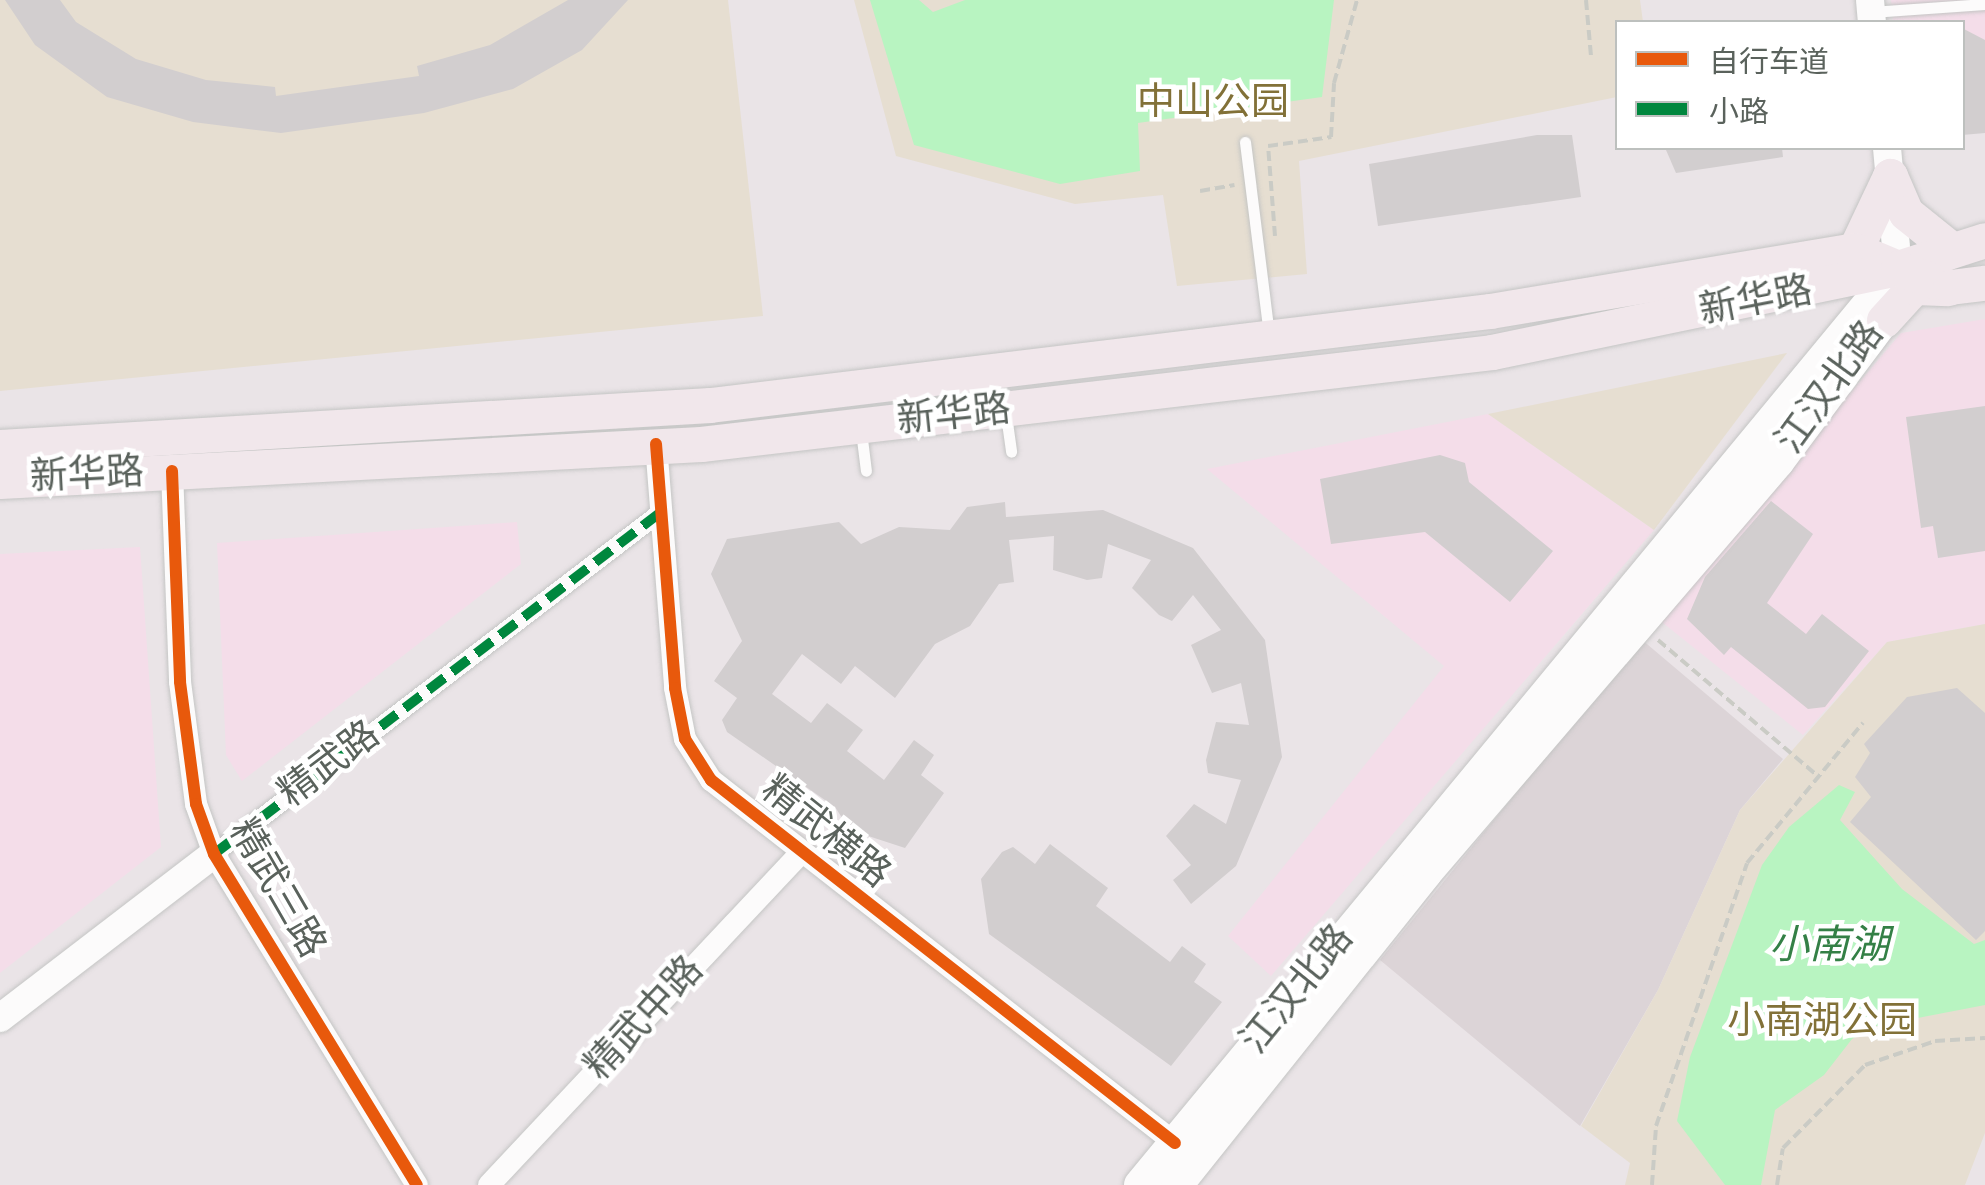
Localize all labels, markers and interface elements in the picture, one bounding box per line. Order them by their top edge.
legend [1615,20,1965,150]
text: 自行车道 [1709,48,1829,78]
park label: 中山公园 [1137,81,1289,127]
text: 小路 [1709,98,1769,128]
street label: 新华路 [1696,269,1816,335]
street label: 江汉北路 [1768,313,1894,463]
street label: 新华路 [895,387,1013,445]
street label: 新华路 [29,450,145,502]
street label: 精武路 [271,712,389,818]
street label: 精武横路 [752,767,898,899]
street label: 精武三路 [218,812,334,966]
street label: 江汉北路 [1232,917,1364,1063]
water label: 小南湖 [1769,922,1889,970]
street label: 精武中路 [576,948,714,1090]
park label: 小南湖公园 [1727,1000,1917,1046]

